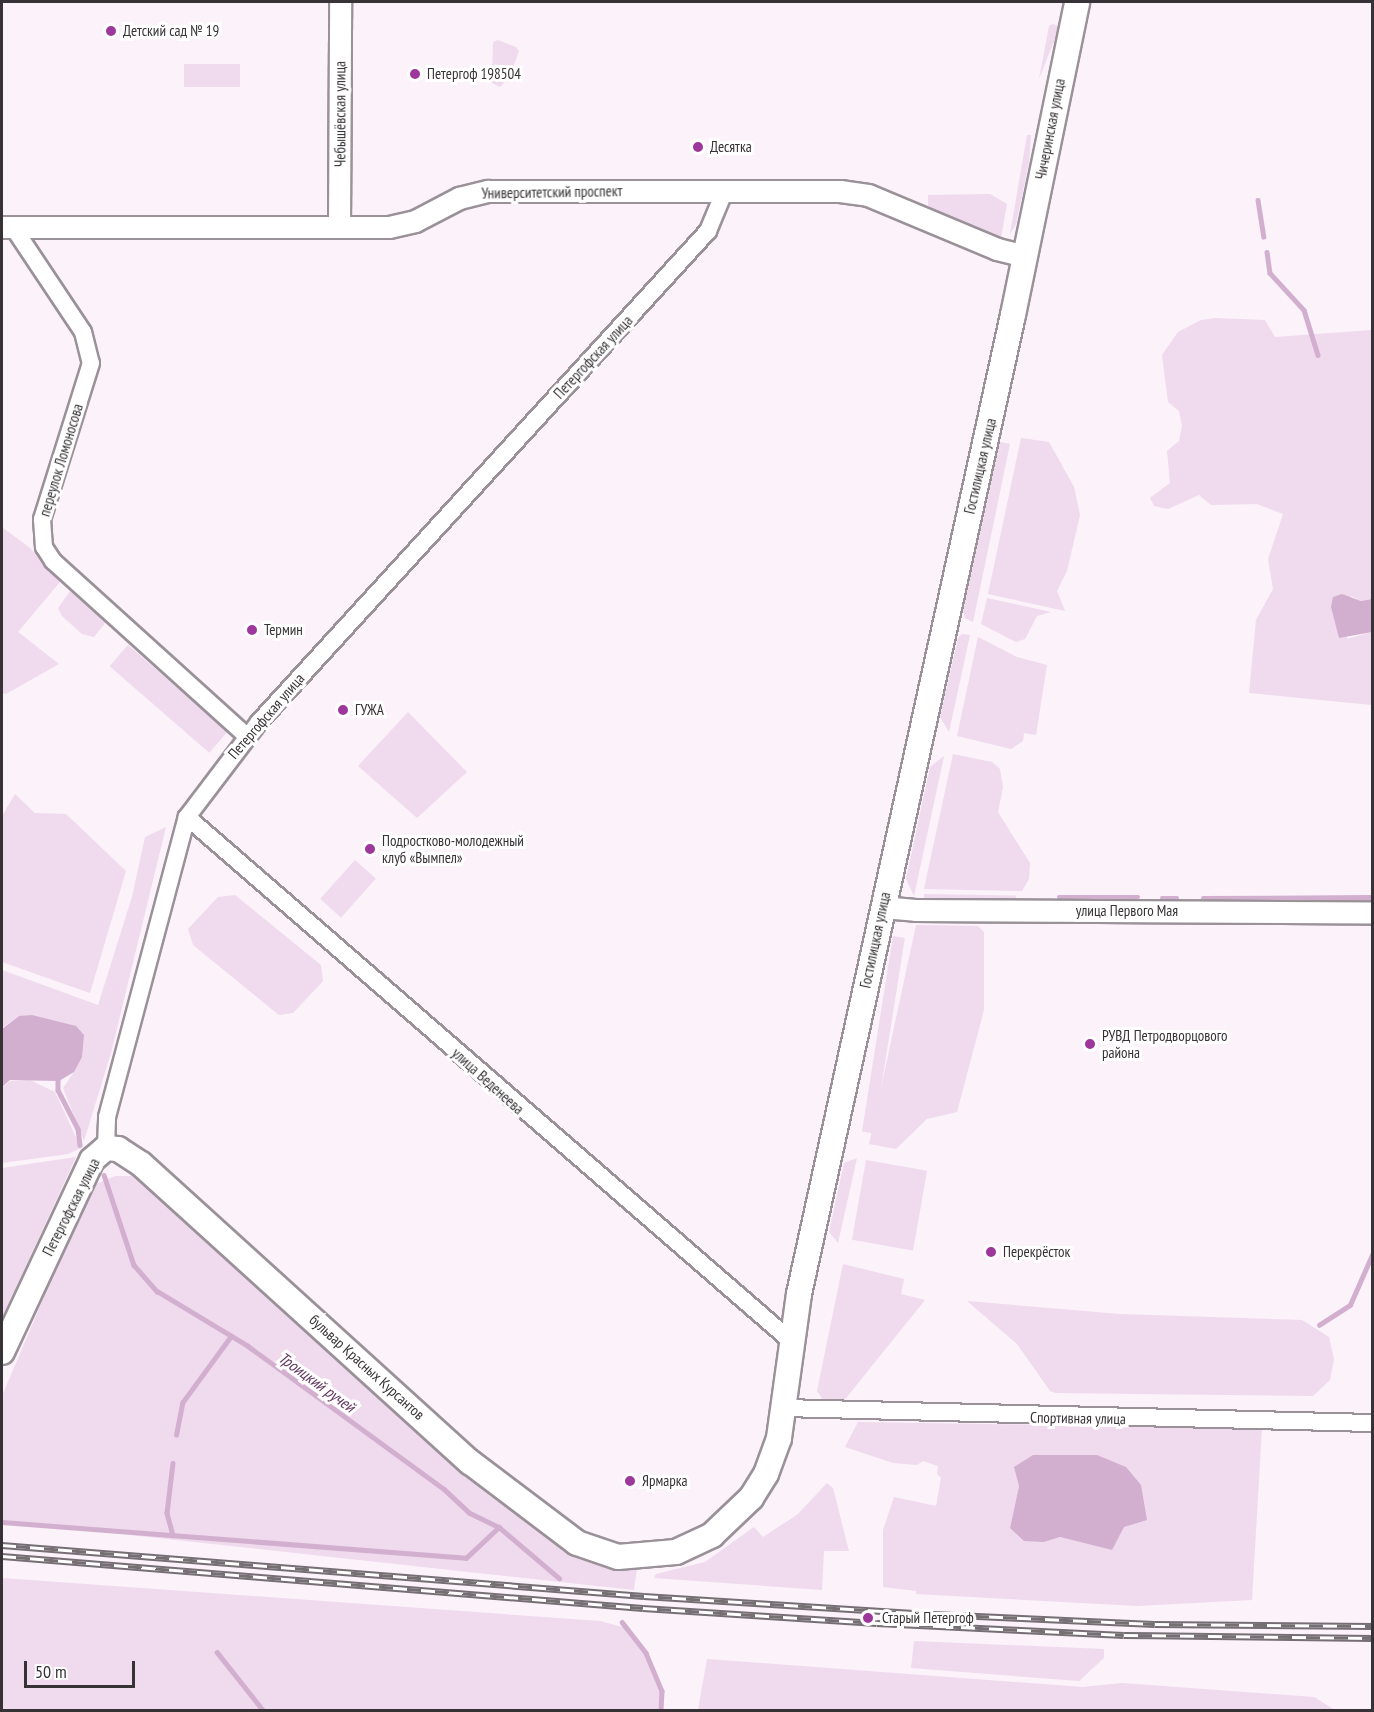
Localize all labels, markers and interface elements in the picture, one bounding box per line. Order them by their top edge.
place label: Детский сад № 19 [123,22,219,40]
marker: Детский сад № 19 [104,24,118,38]
street label: Чебышёвская улица [331,61,349,167]
place label: Петергоф 198504 [427,65,521,83]
marker: Петергоф 198504 [408,67,422,81]
street label: Чичеринская улица [1031,77,1069,181]
place label: Десятка [710,138,752,156]
marker: Десятка [691,140,705,154]
street label: Университетский проспект [481,182,623,202]
street label: Петергофская улица [550,312,636,402]
street label: переулок Ломоносова [35,401,87,519]
street label: Гостилицкая улица [960,416,1000,516]
place label: Термин [264,621,303,639]
marker: Термин [245,623,259,637]
street label: Петергофская улица [224,670,308,762]
place label: ГУЖА [355,701,384,719]
marker: ГУЖА [336,703,350,717]
place label: Подростково-молодежный клуб «Вымпел» [382,831,524,866]
marker: Подростково-молодежный клуб «Вымпел» [363,842,377,856]
street label: Гостилицкая улица [856,890,894,990]
street label: улица Первого Мая [1076,902,1178,920]
place label: РУВД Петродворцового района [1102,1026,1228,1061]
marker: РУВД Петродворцового района [1083,1037,1097,1051]
street label: улица Веденеева [448,1044,528,1118]
street label: Петергофская улица [39,1155,103,1259]
place label: Перекрёсток [1003,1243,1070,1261]
marker: Перекрёсток [984,1245,998,1259]
street label: бульвар Красных Курсантов [306,1310,428,1424]
water label: Троицкий ручей [275,1348,359,1416]
street label: Спортивная улица [1030,1408,1126,1428]
place label: Ярмарка [642,1472,688,1490]
marker: Ярмарка [623,1474,637,1488]
marker: Старый Петергоф [859,1609,877,1627]
place label: Старый Петергоф [882,1609,974,1627]
scale bar [27,1649,138,1687]
text: 50 m [35,1660,67,1683]

